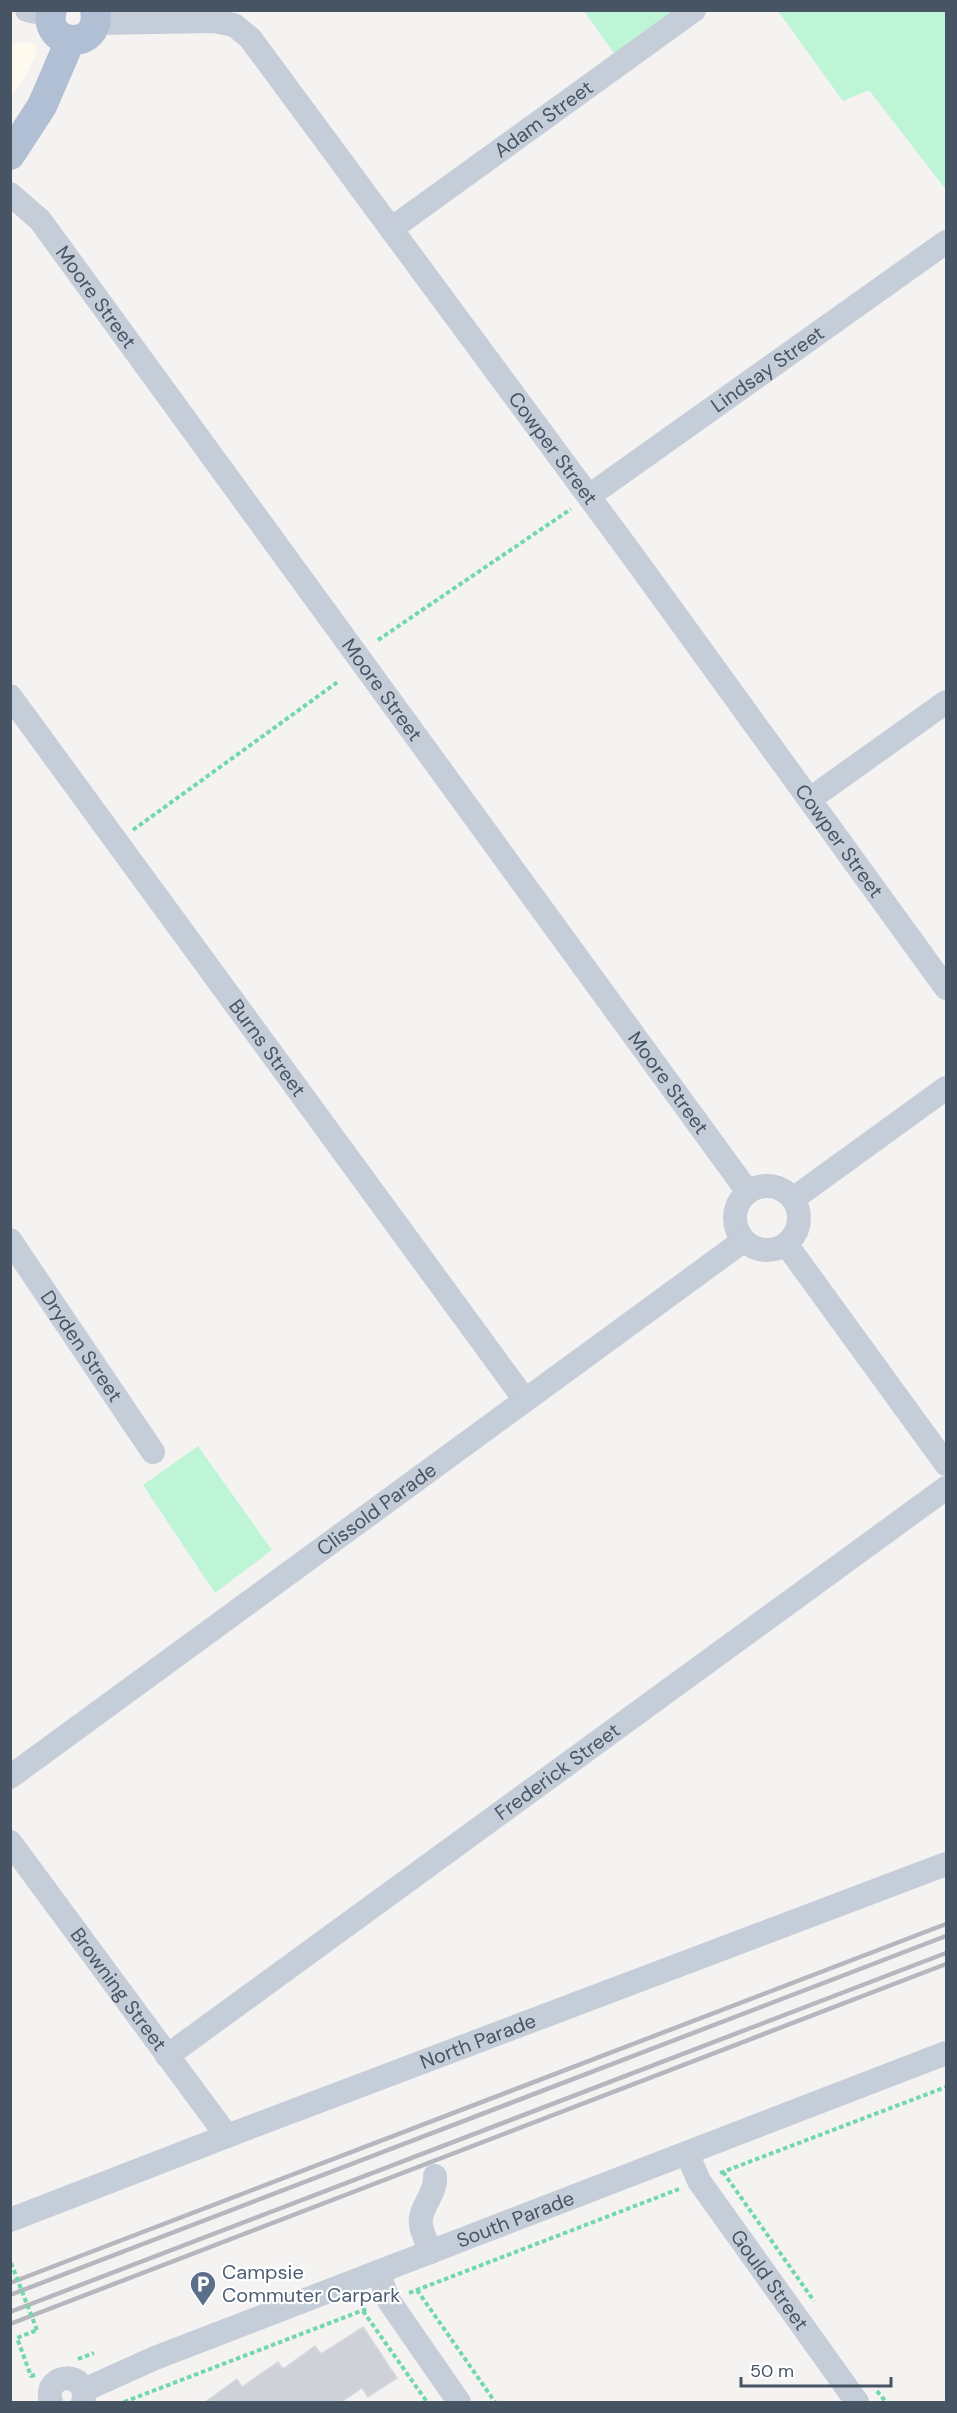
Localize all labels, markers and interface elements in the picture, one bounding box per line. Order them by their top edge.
street label: Adam Street [489,74,598,163]
street label: Moore Street [50,240,142,354]
street label: Lindsay Street [706,320,829,418]
street label: Cowper Street [503,386,604,510]
street label: Moore Street [336,633,428,747]
street label: Cowper Street [789,779,889,903]
street label: Burns Street [223,994,312,1102]
street label: Moore Street [622,1026,715,1139]
street label: Dryden Street [35,1285,128,1407]
street label: Clissold Parade [311,1457,442,1561]
street label: Frederick Street [489,1717,625,1826]
street label: Browning Street [65,1922,173,2056]
street label: North Parade [416,2007,540,2075]
street label: South Parade [453,2185,578,2253]
street label: Gould Street [725,2224,815,2335]
place label: Campsie Commuter Carpark [222,2259,400,2308]
parking icon: Campsie Commuter Carpark [188,2269,218,2307]
scale bar [741,2350,891,2388]
text: 50 m [750,2359,794,2383]

